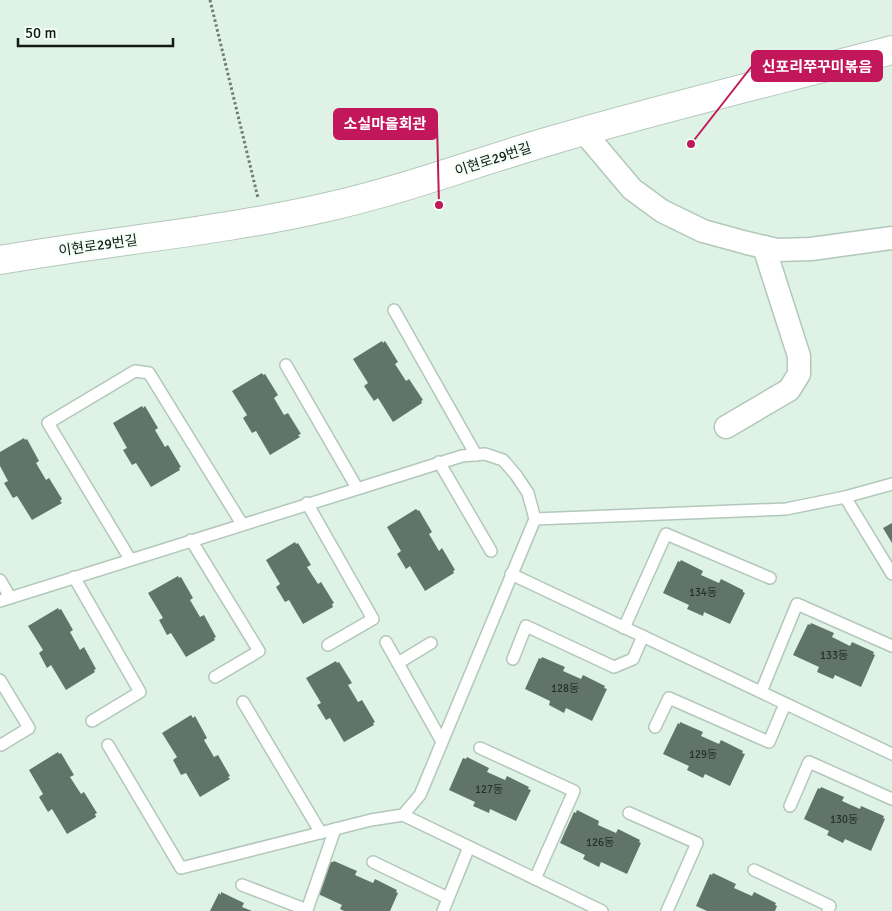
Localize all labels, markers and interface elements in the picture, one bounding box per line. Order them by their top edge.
scale bar [18,15,172,47]
text: 50 m [25,24,56,42]
callout: 신포리쭈꾸미볶음 [752,51,882,81]
text: 신포리쭈꾸미볶음 [762,58,872,76]
callout: 소실마을회관 [334,109,437,139]
text: 소실마을회관 [344,115,427,133]
street label: 이현로29번길 [453,139,534,180]
street label: 이현로29번길 [58,232,139,259]
house number: 134동 [689,586,717,599]
house number: 133동 [820,649,848,662]
house number: 128동 [551,682,579,695]
house number: 129동 [689,748,717,761]
house number: 127동 [475,783,503,796]
house number: 130동 [830,813,858,826]
house number: 126동 [586,836,614,849]

